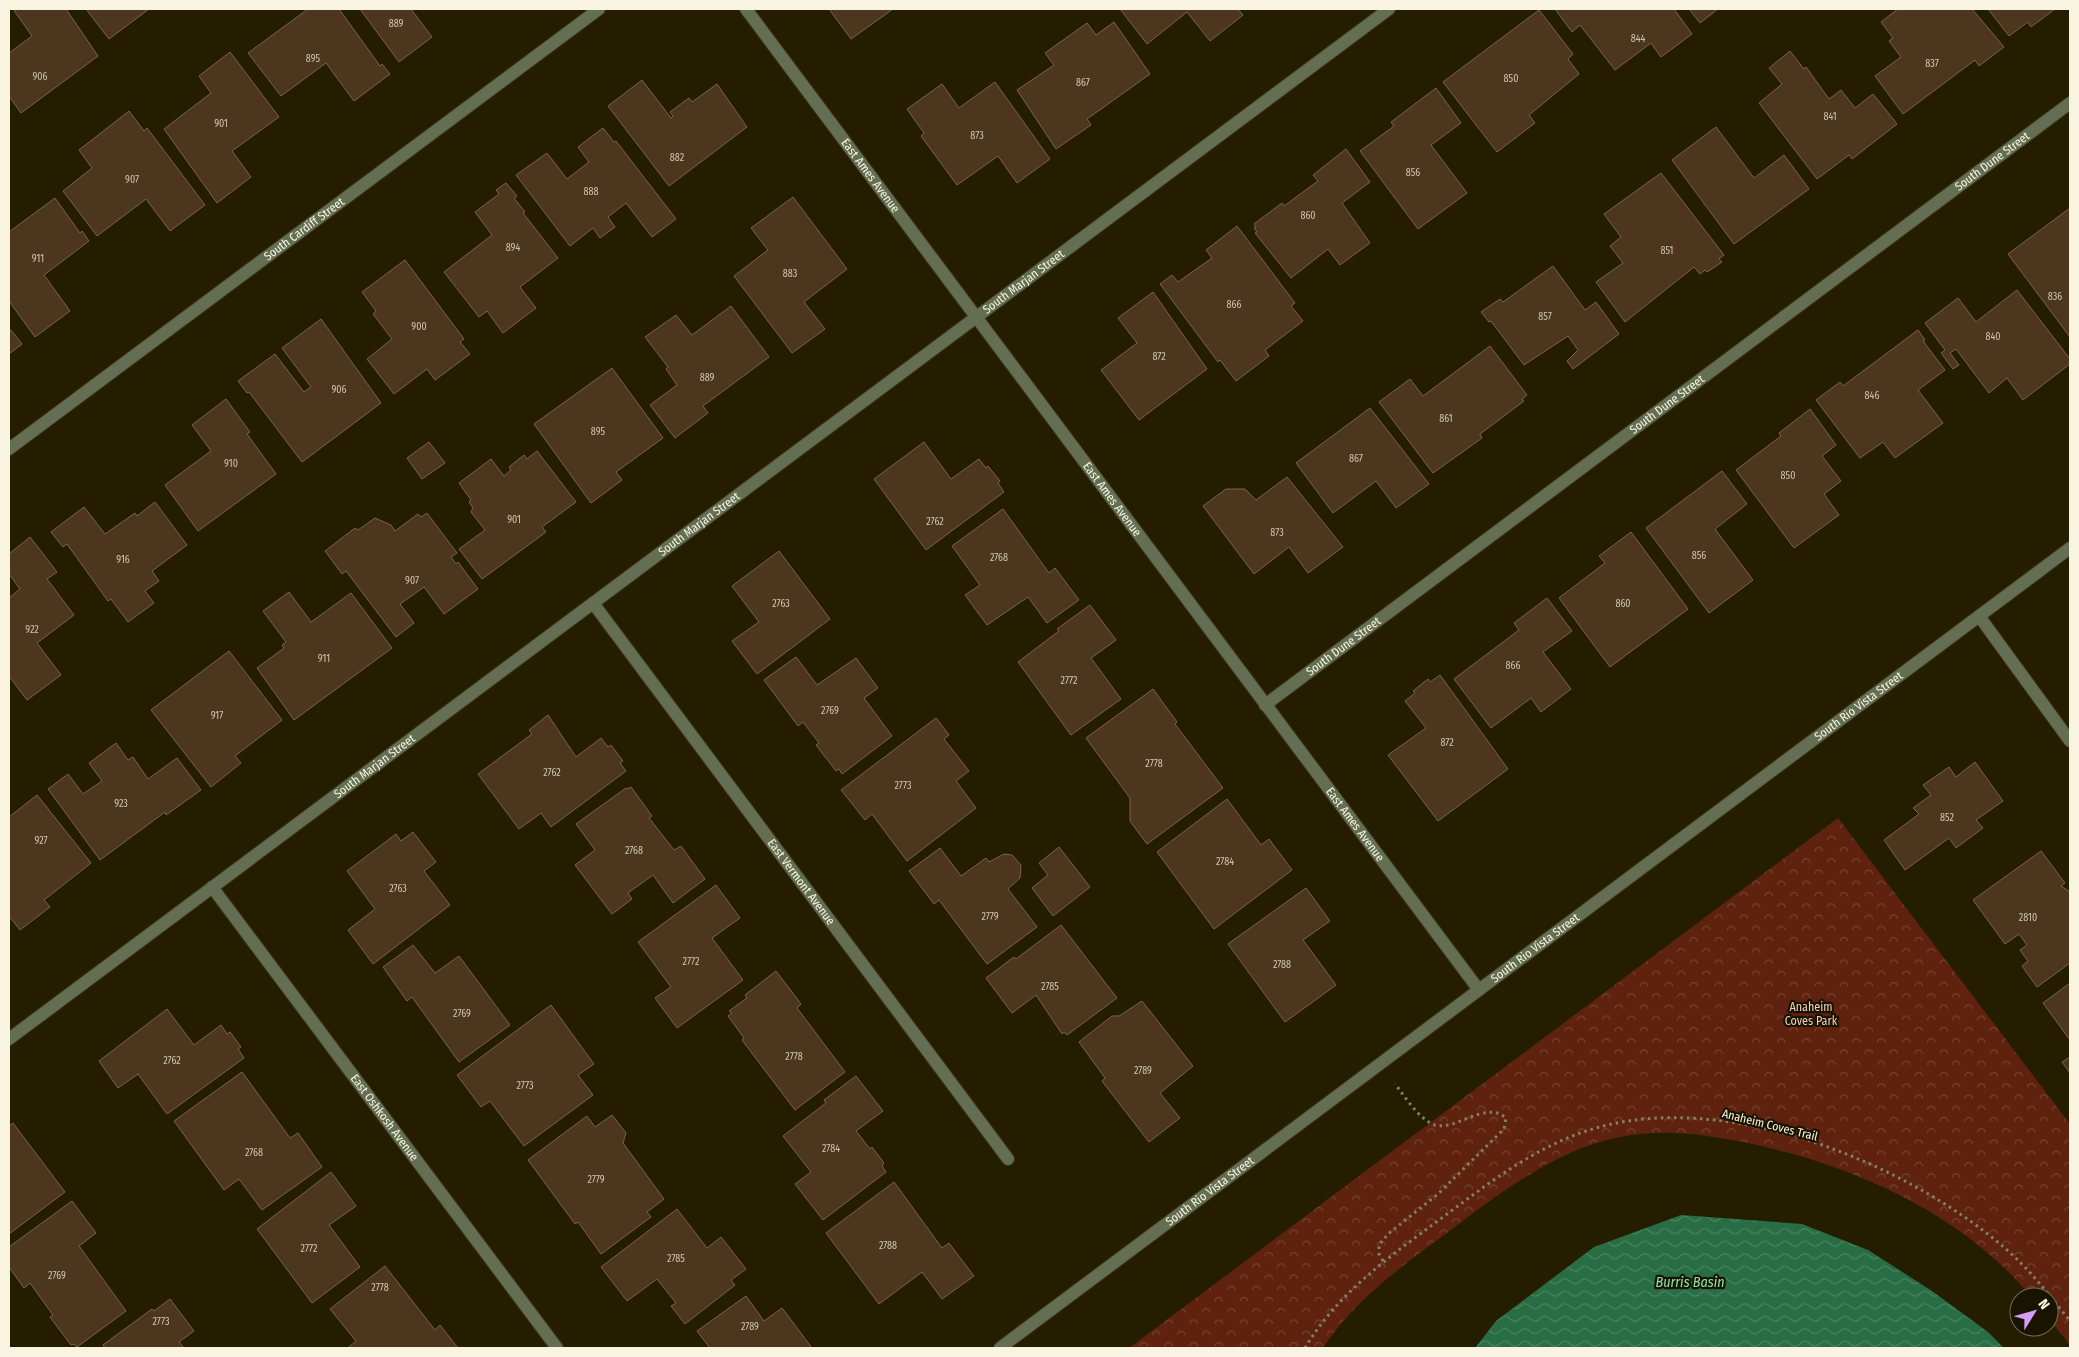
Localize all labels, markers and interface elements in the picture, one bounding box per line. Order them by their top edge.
house number: 889 [389,18,403,30]
house number: 844 [1631,33,1645,45]
house number: 895 [306,53,321,65]
house number: 837 [1925,58,1939,70]
house number: 906 [32,71,48,83]
house number: 850 [1504,73,1518,85]
house number: 867 [1076,77,1090,89]
house number: 841 [1823,111,1837,123]
house number: 901 [214,118,228,130]
street label: South Dune Street [1952,129,2032,194]
house number: 873 [970,130,984,142]
street label: East Ames Avenue [838,136,903,215]
house number: 882 [670,152,685,164]
house number: 856 [1406,167,1420,179]
house number: 907 [125,174,139,186]
house number: 888 [584,186,599,198]
street label: South Cardiff Street [261,194,347,263]
house number: 860 [1300,210,1316,222]
house number: 894 [506,242,520,254]
house number: 851 [1661,245,1674,257]
street label: South Marjan Street [980,247,1067,317]
house number: 911 [32,253,44,265]
house number: 883 [783,268,798,280]
house number: 836 [2048,291,2062,303]
house number: 866 [1227,299,1241,311]
house number: 857 [1538,311,1552,323]
house number: 900 [411,321,427,333]
house number: 840 [1985,331,2001,343]
house number: 872 [1152,351,1166,363]
house number: 889 [700,372,714,384]
street label: South Dune Street [1627,372,1707,437]
house number: 906 [331,384,347,396]
house number: 846 [1865,390,1879,402]
house number: 861 [1439,413,1453,425]
house number: 895 [591,426,606,438]
house number: 867 [1349,453,1363,465]
house number: 910 [224,458,238,470]
street label: East Ames Avenue [1080,460,1145,539]
house number: 850 [1781,470,1795,482]
street label: South Marjan Street [656,489,742,559]
house number: 901 [507,514,521,526]
house number: 2762 [926,516,944,528]
house number: 873 [1270,527,1284,539]
house number: 856 [1692,550,1706,562]
house number: 2768 [990,552,1008,564]
house number: 916 [116,554,130,566]
house number: 907 [405,575,419,587]
house number: 2763 [772,598,790,610]
house number: 860 [1615,598,1631,610]
street label: South Dune Street [1303,614,1384,679]
house number: 922 [25,624,39,636]
house number: 911 [318,653,330,665]
house number: 866 [1506,660,1520,672]
street label: South Rio Vista Street [1812,668,1906,744]
house number: 2772 [1061,675,1078,687]
house number: 2769 [821,705,839,717]
house number: 917 [211,710,223,722]
street label: South Marjan Street [331,731,418,801]
house number: 872 [1440,737,1454,749]
house number: 2778 [1145,758,1163,770]
house number: 2762 [543,767,561,779]
house number: 2773 [895,780,912,792]
street label: East Ames Avenue [1323,785,1388,864]
house number: 923 [114,798,128,810]
house number: 852 [1940,812,1955,824]
house number: 927 [34,835,48,847]
street label: East Vermont Avenue [764,836,838,928]
house number: 2768 [625,845,643,857]
house number: 2784 [1216,856,1234,868]
house number: 2763 [389,883,407,895]
street label: South Rio Vista Street [1488,910,1582,986]
house number: 2779 [981,911,999,923]
house number: 2810 [2019,912,2037,924]
house number: 2772 [683,956,700,968]
house number: 2788 [1273,959,1291,971]
house number: 2785 [1041,981,1059,993]
park label: Anaheim Coves Park [1785,1000,1838,1028]
house number: 2769 [453,1008,471,1020]
house number: 2778 [785,1051,803,1063]
house number: 2762 [163,1055,181,1067]
house number: 2789 [1134,1065,1152,1077]
street label: East Oshkosh Avenue [348,1072,421,1164]
house number: 2773 [517,1080,534,1092]
street label: Anaheim Coves Trail [1721,1106,1819,1144]
house number: 2784 [822,1143,840,1155]
house number: 2768 [245,1147,263,1159]
street label: South Rio Vista Street [1163,1154,1257,1229]
house number: 2779 [587,1174,605,1186]
house number: 2788 [879,1240,897,1252]
house number: 2772 [301,1243,318,1255]
house number: 2785 [667,1253,685,1265]
house number: 2769 [48,1270,66,1282]
water label: Burris Basin [1655,1274,1725,1291]
house number: 2778 [371,1282,389,1294]
north arrow [2009,1287,2059,1337]
text: N [2035,1296,2053,1313]
house number: 2773 [153,1316,170,1328]
house number: 2789 [741,1321,759,1333]

